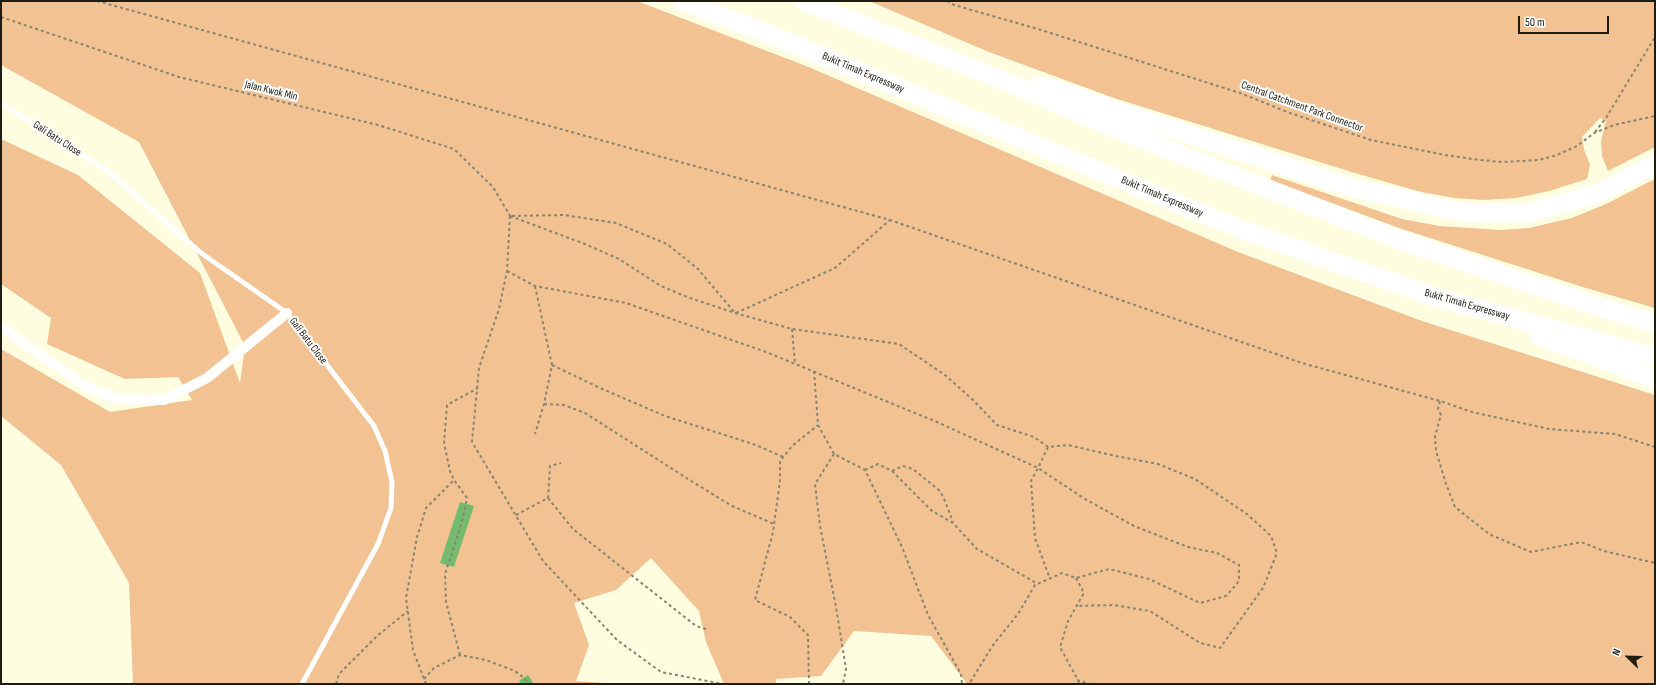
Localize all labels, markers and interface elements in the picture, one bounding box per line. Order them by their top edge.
scale bar [1520,8,1611,34]
text: 50 m [1525,15,1545,30]
street label: Bukit Timah Expressway [820,50,906,96]
street label: Jalan Kwok Min [243,78,299,104]
street label: Central Catchment Park Connector [1239,79,1365,135]
street label: Gali Batu Close [30,119,84,159]
street label: Bukit Timah Expressway [1119,174,1205,220]
street label: Bukit Timah Expressway [1423,287,1511,323]
street label: Gali Batu Close [286,315,330,367]
north arrow [1608,637,1648,677]
text: N [1609,647,1624,657]

